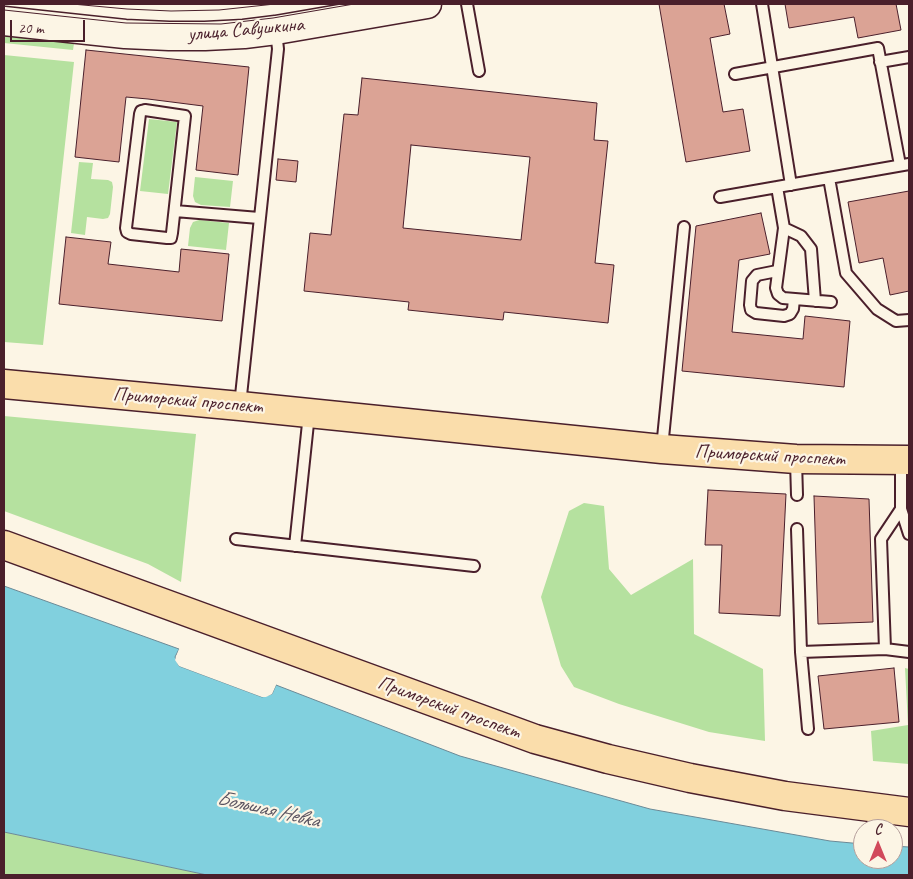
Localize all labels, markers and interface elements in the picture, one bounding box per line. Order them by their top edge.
scale bar [12,10,88,42]
street label: улица Савушкина [187,13,305,47]
text: 20 m [18,19,44,38]
street label: Приморский проспект [112,382,264,420]
street label: Приморский проспект [694,440,846,472]
street label: Приморский проспект [374,671,524,745]
water label: Большая Невка [215,786,321,834]
north arrow [853,819,903,869]
text: С [875,821,881,838]

